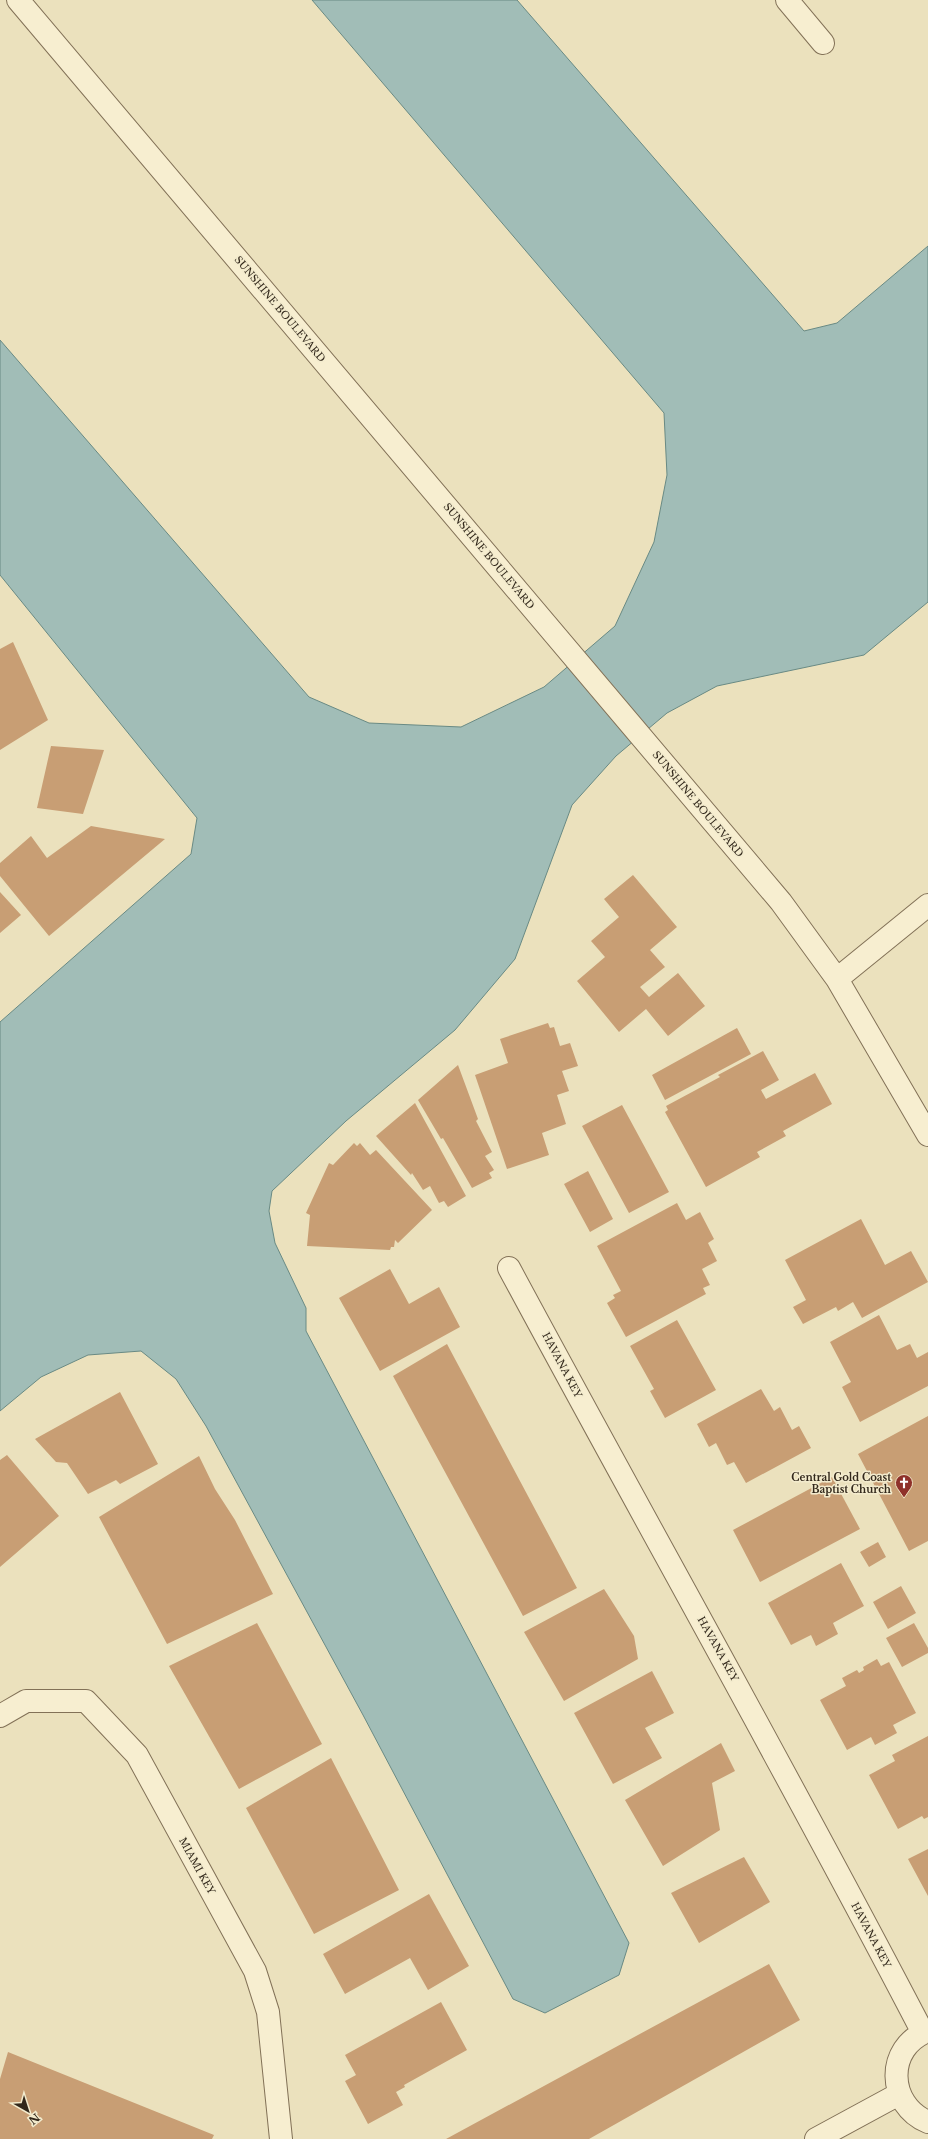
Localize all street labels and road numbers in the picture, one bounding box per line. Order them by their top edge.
street label: SUNSHINE BOULEVARD [232,253,328,365]
street label: SUNSHINE BOULEVARD [441,500,537,612]
street label: SUNSHINE BOULEVARD [650,748,746,860]
street label: HAVANA KEY [539,1330,585,1401]
street label: HAVANA KEY [695,1614,742,1684]
street label: MIAMI KEY [176,1835,218,1897]
street label: HAVANA KEY [848,1900,894,1971]

